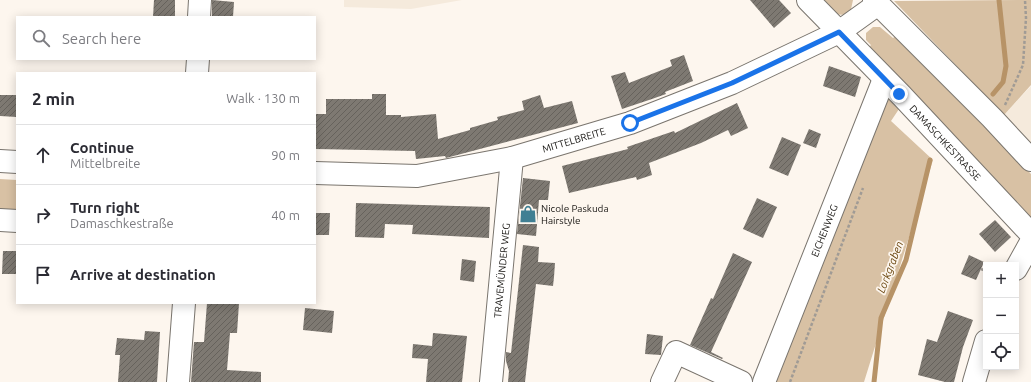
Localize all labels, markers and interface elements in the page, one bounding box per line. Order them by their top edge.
search box [16,16,316,60]
icon: search [30,27,52,49]
text: Search here [62,30,141,47]
route end [890,85,908,103]
text: 2 min [32,89,75,108]
text: Walk · 130 m [226,91,300,105]
street label: DAMASCHKESTRASSE [907,103,983,183]
route start [621,114,639,132]
street label: MITTELBREITE [541,126,607,155]
text: Continue [70,139,134,156]
icon: ahead [32,144,54,166]
text: 90 m [271,148,300,162]
text: Mittelbreite [70,156,140,170]
text: Turn right [70,199,140,216]
place label: Nicole Paskuda Hairstyle [541,203,609,226]
street label: EICHENWEG [809,203,840,258]
icon: right [32,204,54,226]
shop icon: Nicole Paskuda Hairstyle [518,204,538,224]
text: 40 m [271,208,300,222]
text: Damaschkestraße [70,216,174,230]
street label: TRAVEMÜNDER WEG [492,223,512,319]
water label: Lorkgraben [875,240,905,294]
map controls [983,262,1019,370]
button: + [983,262,1019,298]
icon: arrive [32,264,54,286]
text: Arrive at destination [70,266,216,283]
button: − [983,298,1019,334]
button: locate [983,334,1019,370]

